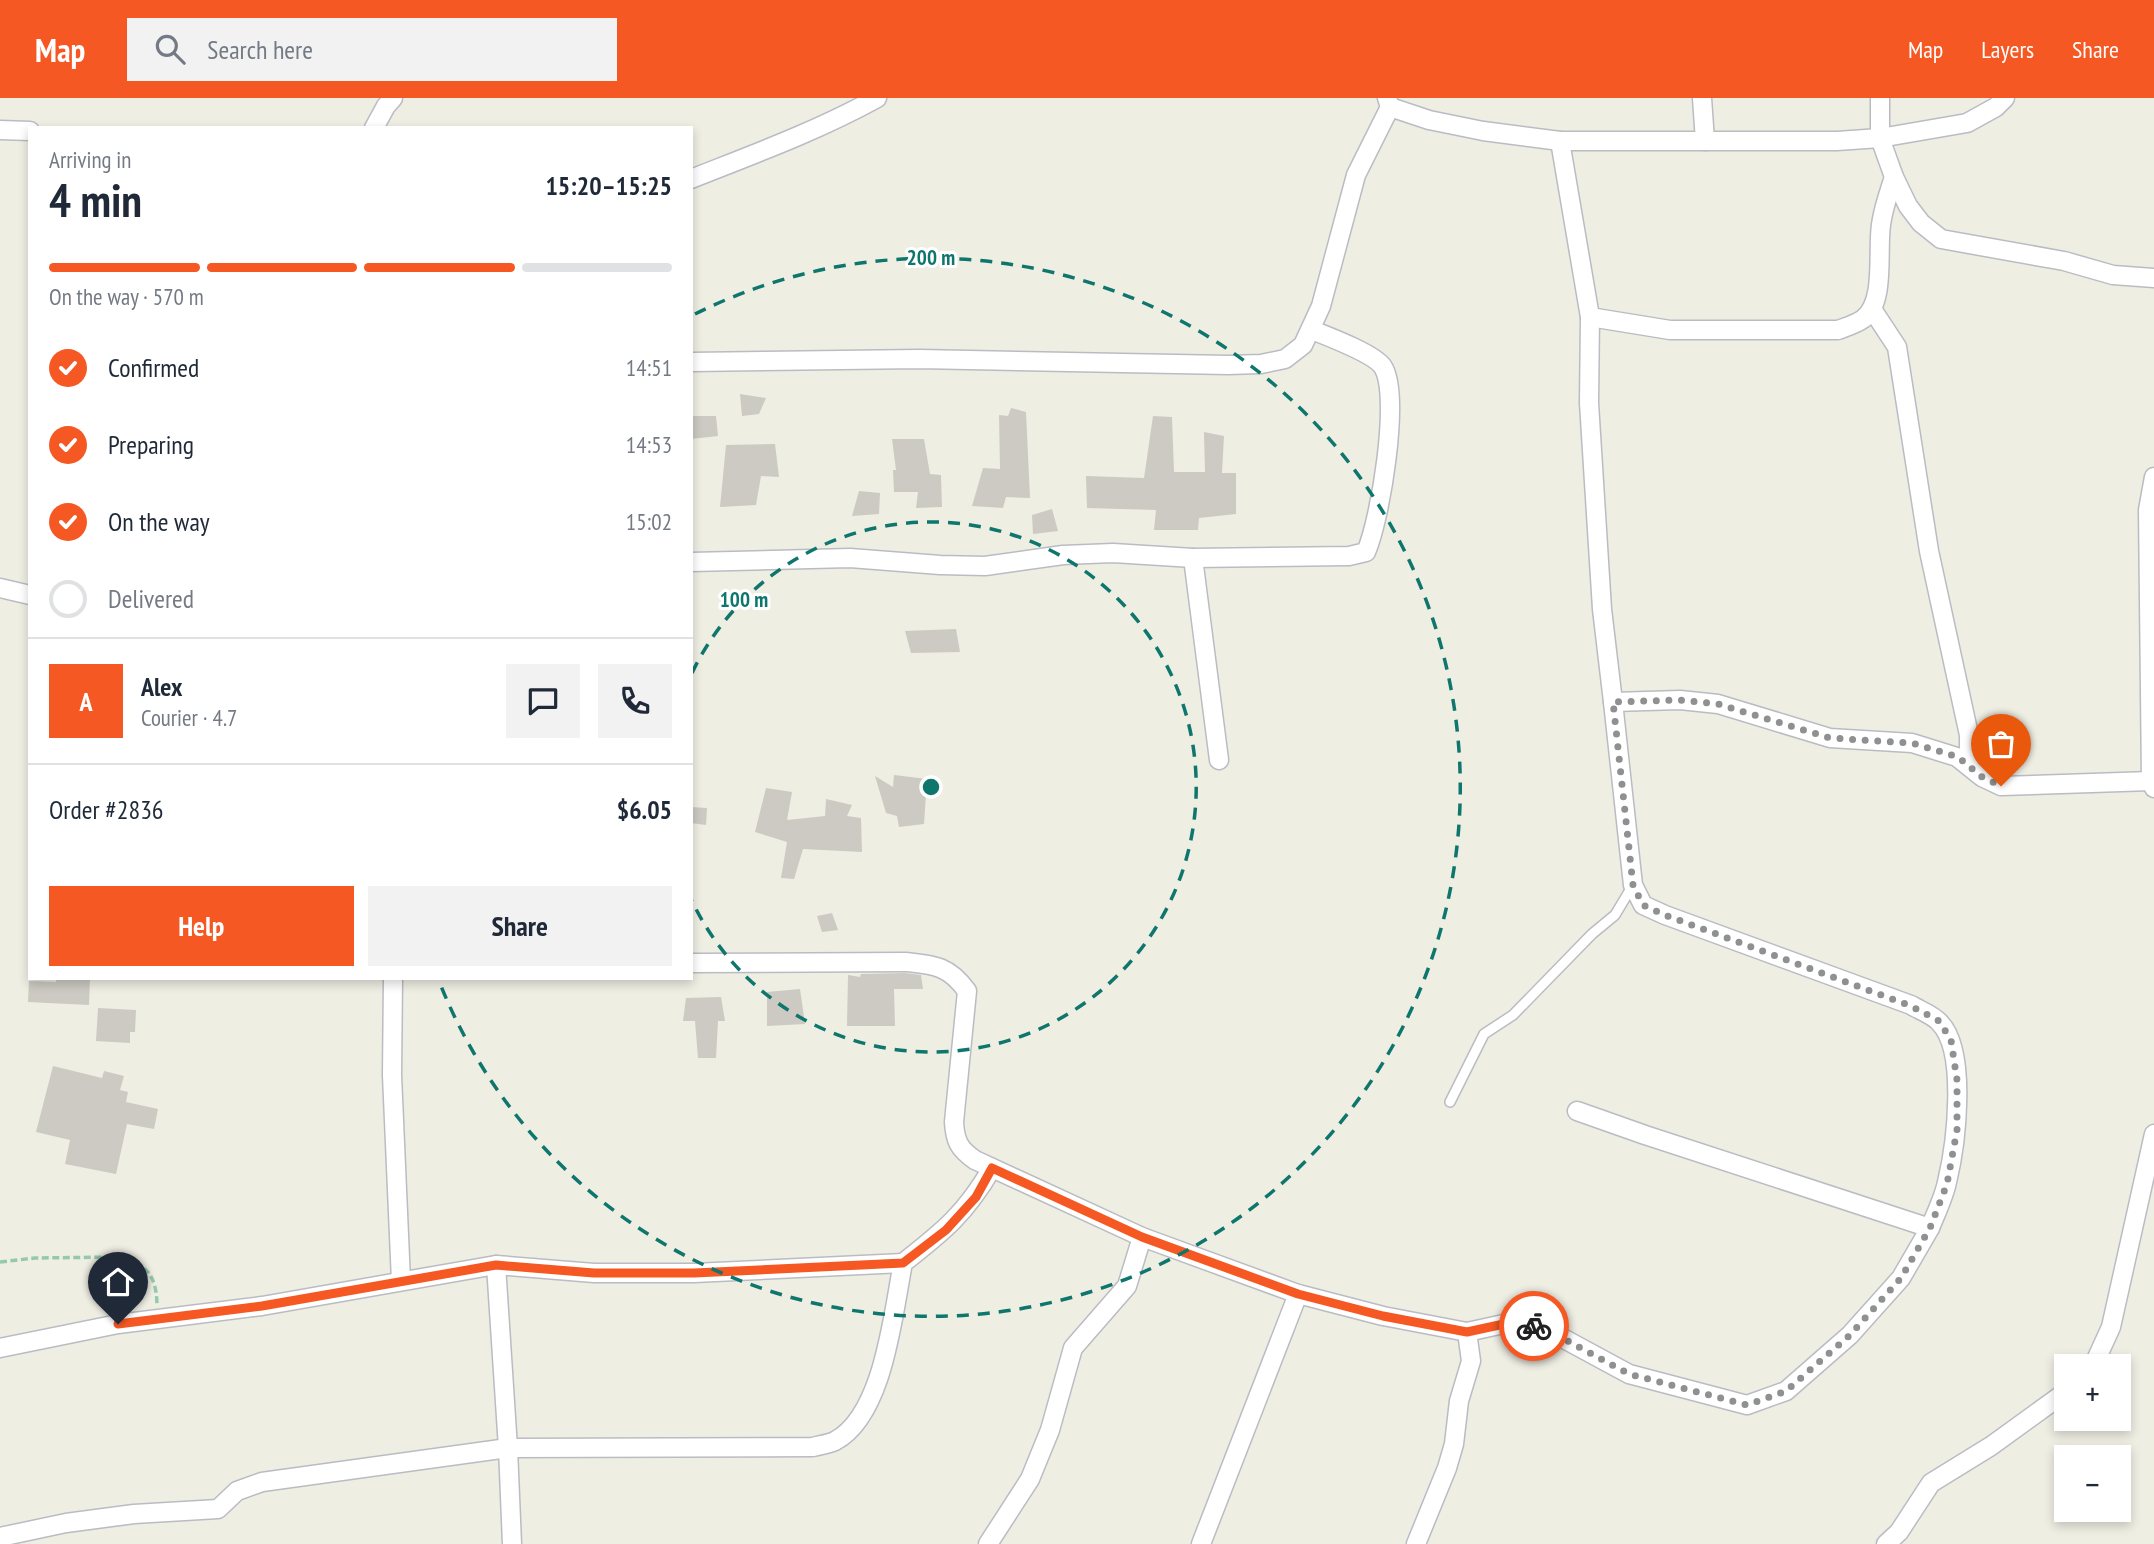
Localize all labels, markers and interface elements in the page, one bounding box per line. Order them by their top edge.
search box [127,18,617,81]
text: Map [35,28,85,71]
icon: search [151,30,189,68]
text: Search here [207,33,313,66]
text: Map [1908,34,1943,65]
text: Layers [1981,34,2034,65]
text: Share [2072,34,2119,65]
text: Arriving in [49,145,131,174]
text: 15:20–15:25 [545,169,672,202]
text: 4 min [49,170,142,230]
text: 200 m [907,244,955,271]
text: On the way · 570 m [49,282,204,311]
icon: check [49,349,87,387]
text: Confirmed [108,351,199,384]
text: 14:51 [626,353,672,382]
icon: check [49,426,87,464]
text: Preparing [108,428,194,461]
text: 14:53 [626,430,672,459]
icon: check [49,503,87,541]
text: On the way [108,505,210,538]
text: 15:02 [626,507,672,536]
text: Delivered [108,582,194,615]
text: 100 m [720,586,768,613]
button: chat [506,664,580,738]
button: phone [598,664,672,738]
text: Alex [141,670,182,703]
text: A [79,685,93,718]
text: Courier · 4.7 [141,703,237,732]
pin [1971,714,2031,786]
icon: bag [1982,725,2020,763]
centre of rings [919,775,943,799]
text: Order #2836 [49,793,164,826]
text: $6.05 [617,793,672,826]
button: Help [49,886,354,966]
button: Share [368,886,672,966]
pin [88,1252,148,1324]
icon: home [99,1263,137,1301]
courier [1499,1291,1569,1361]
icon: bike [1515,1307,1553,1345]
map controls [2054,1354,2131,1522]
button: + [2054,1354,2131,1431]
button: − [2054,1445,2131,1522]

